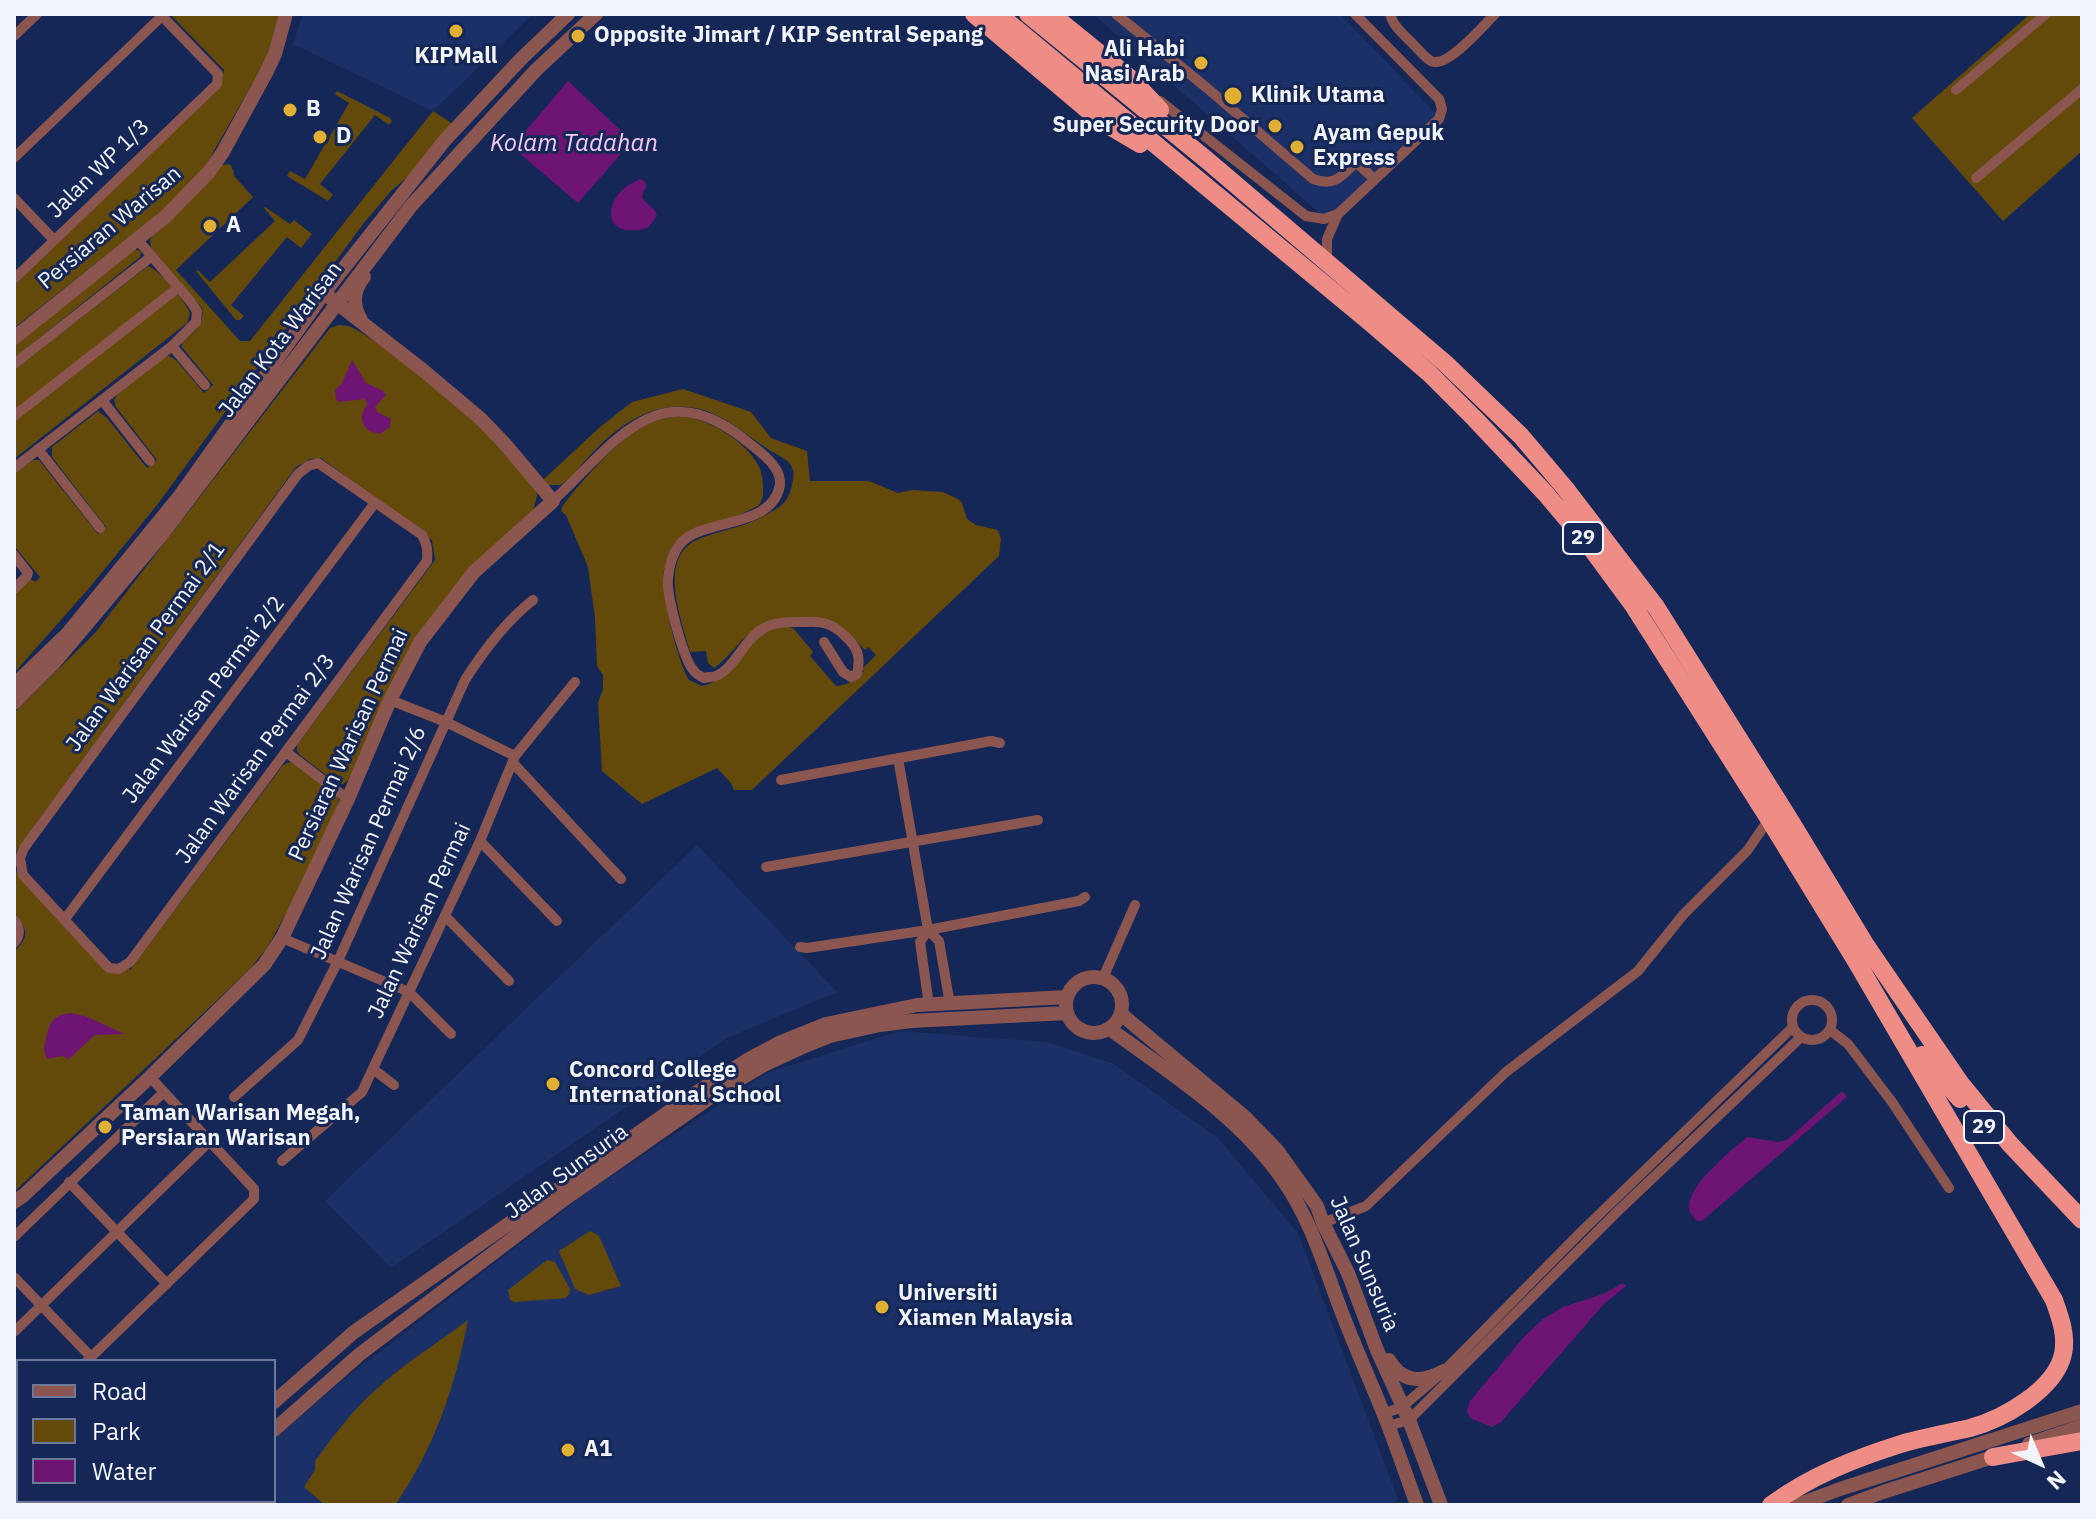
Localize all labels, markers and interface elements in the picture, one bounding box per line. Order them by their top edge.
marker: KIPMall [447,22,465,40]
place label: Opposite Jimart / KIP Sentral Sepang [594,23,983,49]
marker: Opposite Jimart / KIP Sentral Sepang [569,27,587,45]
place label: Ali Habi Nasi Arab [1084,37,1185,88]
place label: KIPMall [415,44,497,70]
marker: Ali Habi Nasi Arab [1192,54,1210,72]
place label: Klinik Utama [1251,83,1385,109]
marker: Klinik Utama [1222,85,1244,107]
place label: B [306,97,321,123]
marker: B [281,101,299,119]
place label: Super Security Door [1052,113,1259,139]
street label: Jalan WP 1/3 [43,114,155,224]
marker: Super Security Door [1266,117,1284,135]
place label: Ayam Gepuk Express [1313,121,1444,172]
place label: D [336,124,351,150]
marker: D [311,128,329,146]
water label: Kolam Tadahan [490,130,658,158]
marker: Ayam Gepuk Express [1288,138,1306,156]
street label: Persiaran Warisan [33,161,187,295]
place label: A [226,213,241,239]
marker: A [201,217,219,235]
street label: Jalan Kota Warisan [214,257,348,423]
road number: 29 [1563,522,1603,554]
street label: Jalan Warisan Permai 2/1 [61,537,231,757]
street label: Jalan Warisan Permai 2/2 [117,591,291,809]
street label: Persiaran Warisan Permai [284,625,414,865]
street label: Jalan Warisan Permai 2/3 [171,649,341,869]
street label: Jalan Warisan Permai 2/6 [306,722,432,964]
street label: Jalan Warisan Permai [363,819,477,1023]
place label: Concord College International School [569,1058,781,1110]
marker: Concord College International School [544,1075,562,1093]
place label: Taman Warisan Megah, Persiaran Warisan [121,1101,361,1152]
road number: 29 [1964,1111,2004,1143]
marker: Taman Warisan Megah, Persiaran Warisan [96,1118,114,1136]
street label: Jalan Sunsuria [501,1119,633,1225]
street label: Jalan Sunsuria [1324,1192,1404,1336]
place label: Universiti Xiamen Malaysia [898,1281,1073,1332]
marker: Universiti Xiamen Malaysia [873,1298,891,1316]
legend [16,1359,276,1503]
text: Road [92,1375,147,1407]
text: Park [92,1415,141,1447]
north arrow [2000,1423,2080,1503]
place label: A1 [584,1437,612,1463]
marker: A1 [559,1441,577,1459]
text: Water [92,1455,156,1487]
text: N [2041,1465,2073,1497]

